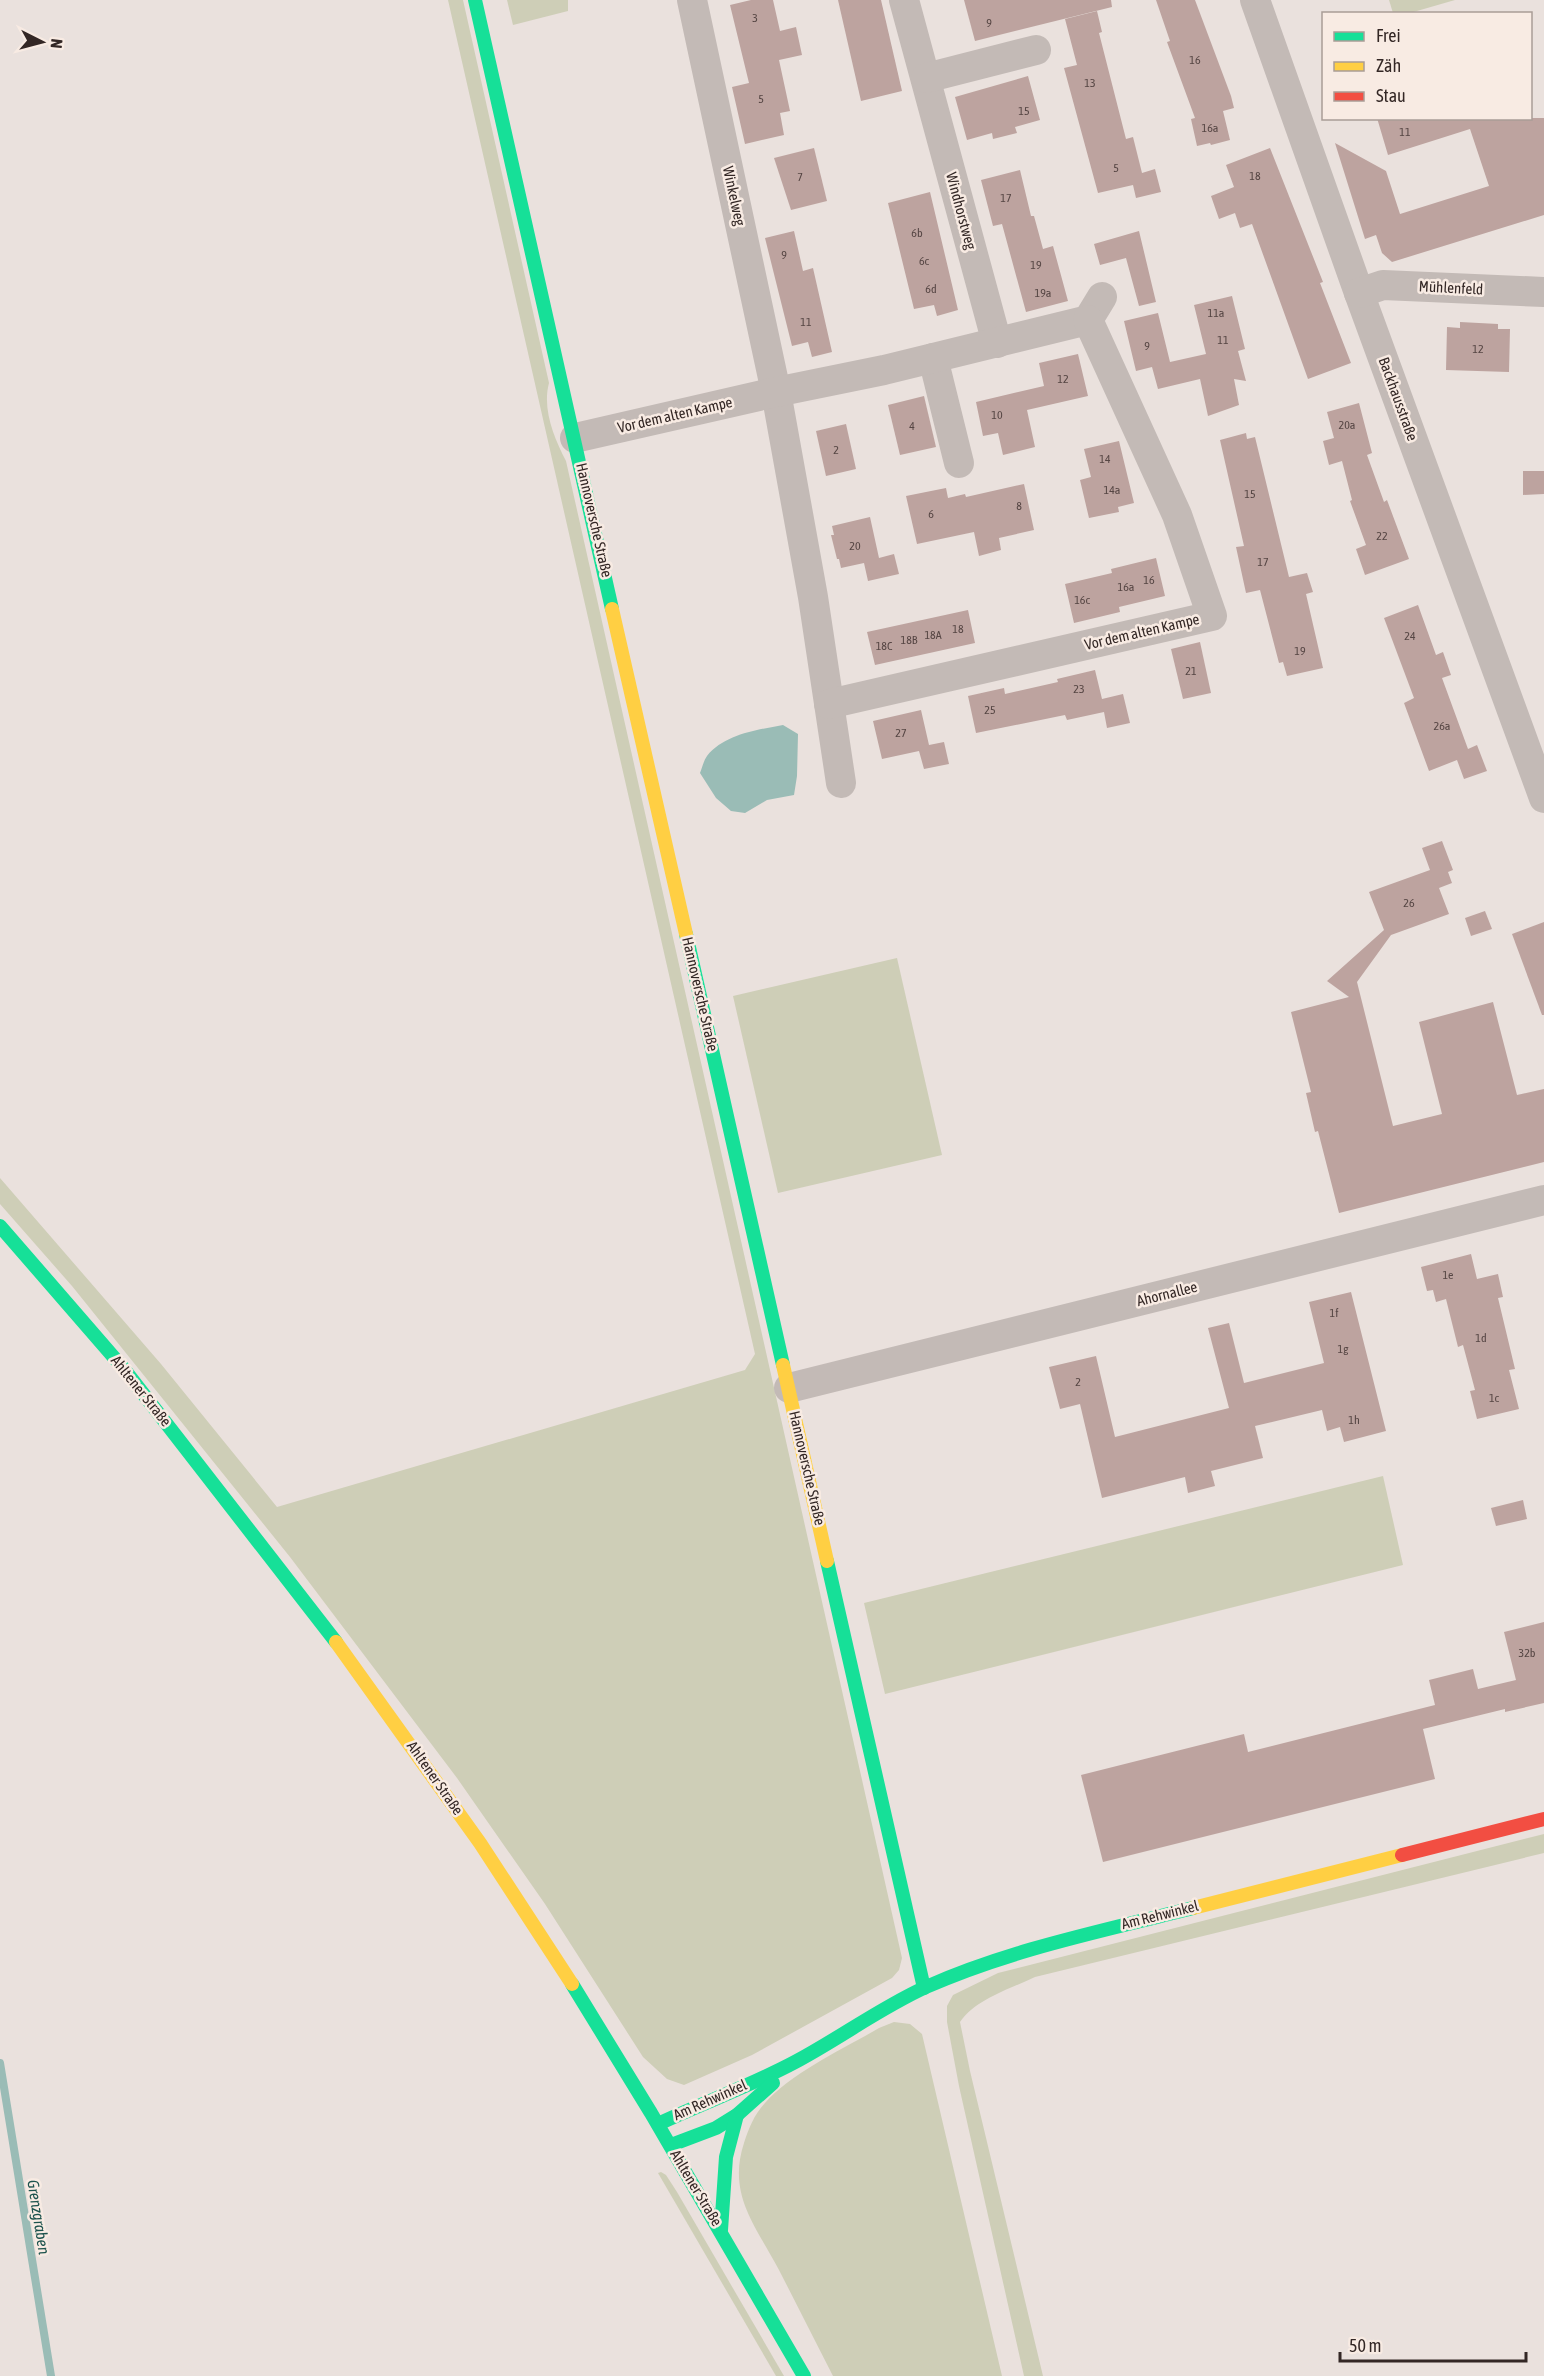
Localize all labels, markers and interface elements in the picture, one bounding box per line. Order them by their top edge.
house number: 3 [752,11,758,25]
north arrow [12,12,72,72]
legend [1322,12,1532,120]
house number: 9 [986,16,992,30]
text: Frei [1376,25,1401,46]
text: N [47,38,66,49]
house number: 16 [1189,53,1201,67]
text: Zäh [1376,55,1401,76]
house number: 13 [1084,76,1096,90]
text: Stau [1376,85,1406,106]
house number: 5 [758,92,764,106]
house number: 15 [1018,104,1030,118]
house number: 16a [1202,121,1218,135]
house number: 11 [1399,125,1411,139]
house number: 5 [1113,161,1119,175]
street label: Winkelweg [720,164,749,228]
house number: 18 [1249,169,1261,183]
house number: 7 [797,170,803,184]
street label: Windhorstweg [943,170,980,252]
house number: 17 [1000,191,1012,205]
house number: 6b [911,226,923,240]
house number: 9 [781,248,787,262]
house number: 6c [919,254,930,268]
house number: 19 [1030,258,1042,272]
street label: Mühlenfeld [1418,277,1484,298]
house number: 6d [925,282,937,296]
house number: 19a [1035,286,1051,300]
house number: 11a [1208,306,1224,320]
house number: 11 [800,315,812,329]
house number: 11 [1217,333,1229,347]
house number: 9 [1144,339,1150,353]
house number: 12 [1472,342,1484,356]
street label: Backhausstraße [1376,355,1422,443]
house number: 12 [1057,372,1069,386]
street label: Vor dem alten Kampe [616,393,734,436]
house number: 10 [991,408,1003,422]
house number: 20a [1339,418,1355,432]
house number: 4 [909,419,915,433]
house number: 2 [833,443,839,457]
house number: 14 [1099,452,1111,466]
street label: Hannoversche Straße [573,461,616,579]
house number: 14a [1104,483,1120,497]
house number: 15 [1244,487,1256,501]
house number: 8 [1016,499,1022,513]
house number: 6 [928,507,934,521]
house number: 22 [1376,529,1388,543]
house number: 20 [849,539,861,553]
house number: 17 [1257,555,1269,569]
house number: 16 [1143,573,1155,587]
house number: 16a [1118,580,1134,594]
house number: 16c [1074,593,1090,607]
street label: Vor dem alten Kampe [1083,610,1201,653]
house number: 18 [952,622,964,636]
house number: 18A [924,628,942,642]
house number: 24 [1404,629,1416,643]
house number: 18B [901,633,918,647]
house number: 18C [876,639,893,653]
house number: 19 [1294,644,1306,658]
house number: 21 [1185,664,1197,678]
house number: 23 [1073,682,1085,696]
house number: 25 [984,703,996,717]
house number: 26a [1434,719,1450,733]
house number: 27 [895,726,907,740]
house number: 26 [1403,896,1415,910]
street label: Hannoversche Straße [679,935,722,1053]
house number: 1e [1442,1268,1454,1282]
street label: Ahornallee [1135,1278,1199,1309]
house number: 1f [1330,1306,1339,1320]
house number: 1d [1475,1331,1487,1345]
house number: 1g [1338,1342,1349,1356]
street label: Ahltener Straße [108,1352,175,1429]
house number: 2 [1075,1375,1081,1389]
house number: 1c [1489,1391,1500,1405]
street label: Hannoversche Straße [786,1409,829,1527]
house number: 1h [1348,1413,1360,1427]
house number: 32b [1519,1646,1536,1660]
street label: Ahltener Straße [404,1738,467,1818]
street label: Am Rehwinkel [1120,1897,1200,1932]
street label: Am Rehwinkel [670,2076,749,2123]
street label: Ahltener Straße [667,2147,726,2229]
water label: Grenzgraben [23,2178,54,2256]
scale bar [1340,2325,1526,2363]
text: 50 m [1349,2335,1381,2356]

